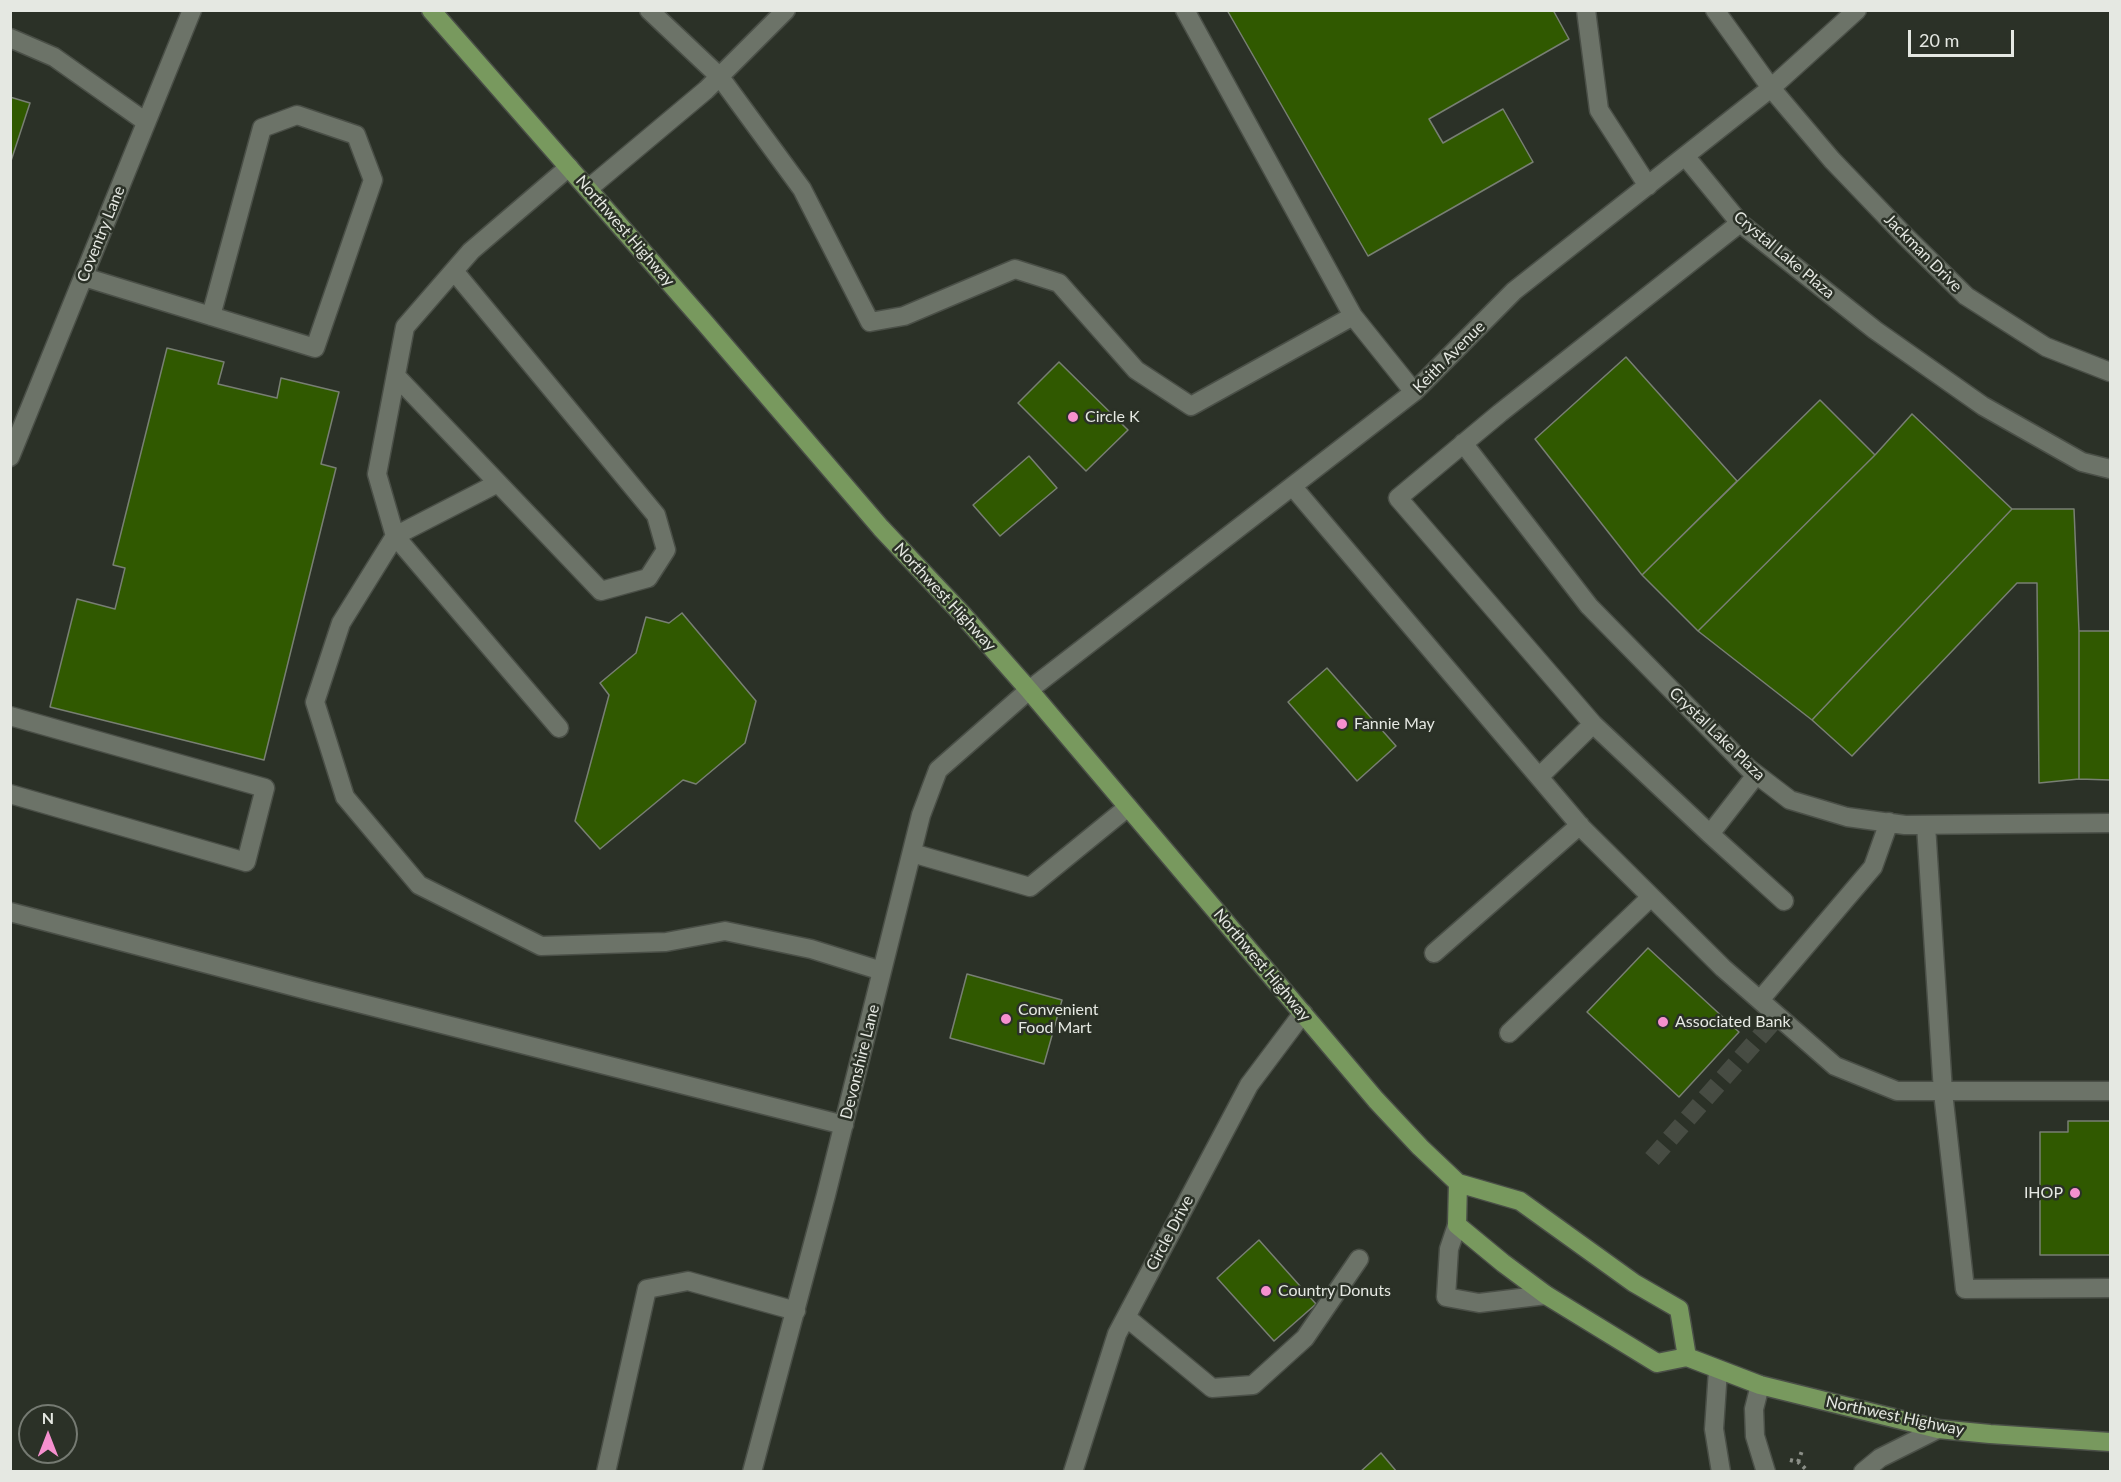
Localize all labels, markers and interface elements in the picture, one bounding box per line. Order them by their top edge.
scale bar [1911,18,2018,56]
text: 20 m [1919,29,1959,51]
street label: Northwest Highway [572,172,678,290]
street label: Coventry Lane [73,183,129,285]
street label: Crystal Lake Plaza [1730,207,1838,303]
street label: Jackman Drive [1880,210,1966,296]
street label: Keith Avenue [1409,317,1489,397]
place label: Circle K [1085,407,1140,427]
marker: Circle K [1066,410,1080,424]
street label: Northwest Highway [890,539,1000,655]
street label: Crystal Lake Plaza [1665,683,1769,785]
place label: Fannie May [1354,714,1435,734]
marker: Fannie May [1335,717,1349,731]
street label: Northwest Highway [1209,905,1315,1025]
place label: Convenient Food Mart [1018,1000,1099,1038]
street label: Devonshire Lane [836,1003,884,1121]
marker: Convenient Food Mart [999,1012,1013,1026]
place label: Associated Bank [1675,1012,1791,1032]
marker: Associated Bank [1656,1015,1670,1029]
place label: IHOP [2024,1183,2063,1203]
marker: IHOP [2068,1186,2082,1200]
street label: Circle Drive [1142,1192,1198,1274]
place label: Country Donuts [1278,1281,1391,1301]
marker: Country Donuts [1259,1284,1273,1298]
street label: Northwest Highway [1824,1392,1966,1440]
north arrow [18,1404,78,1464]
text: N [42,1408,54,1427]

